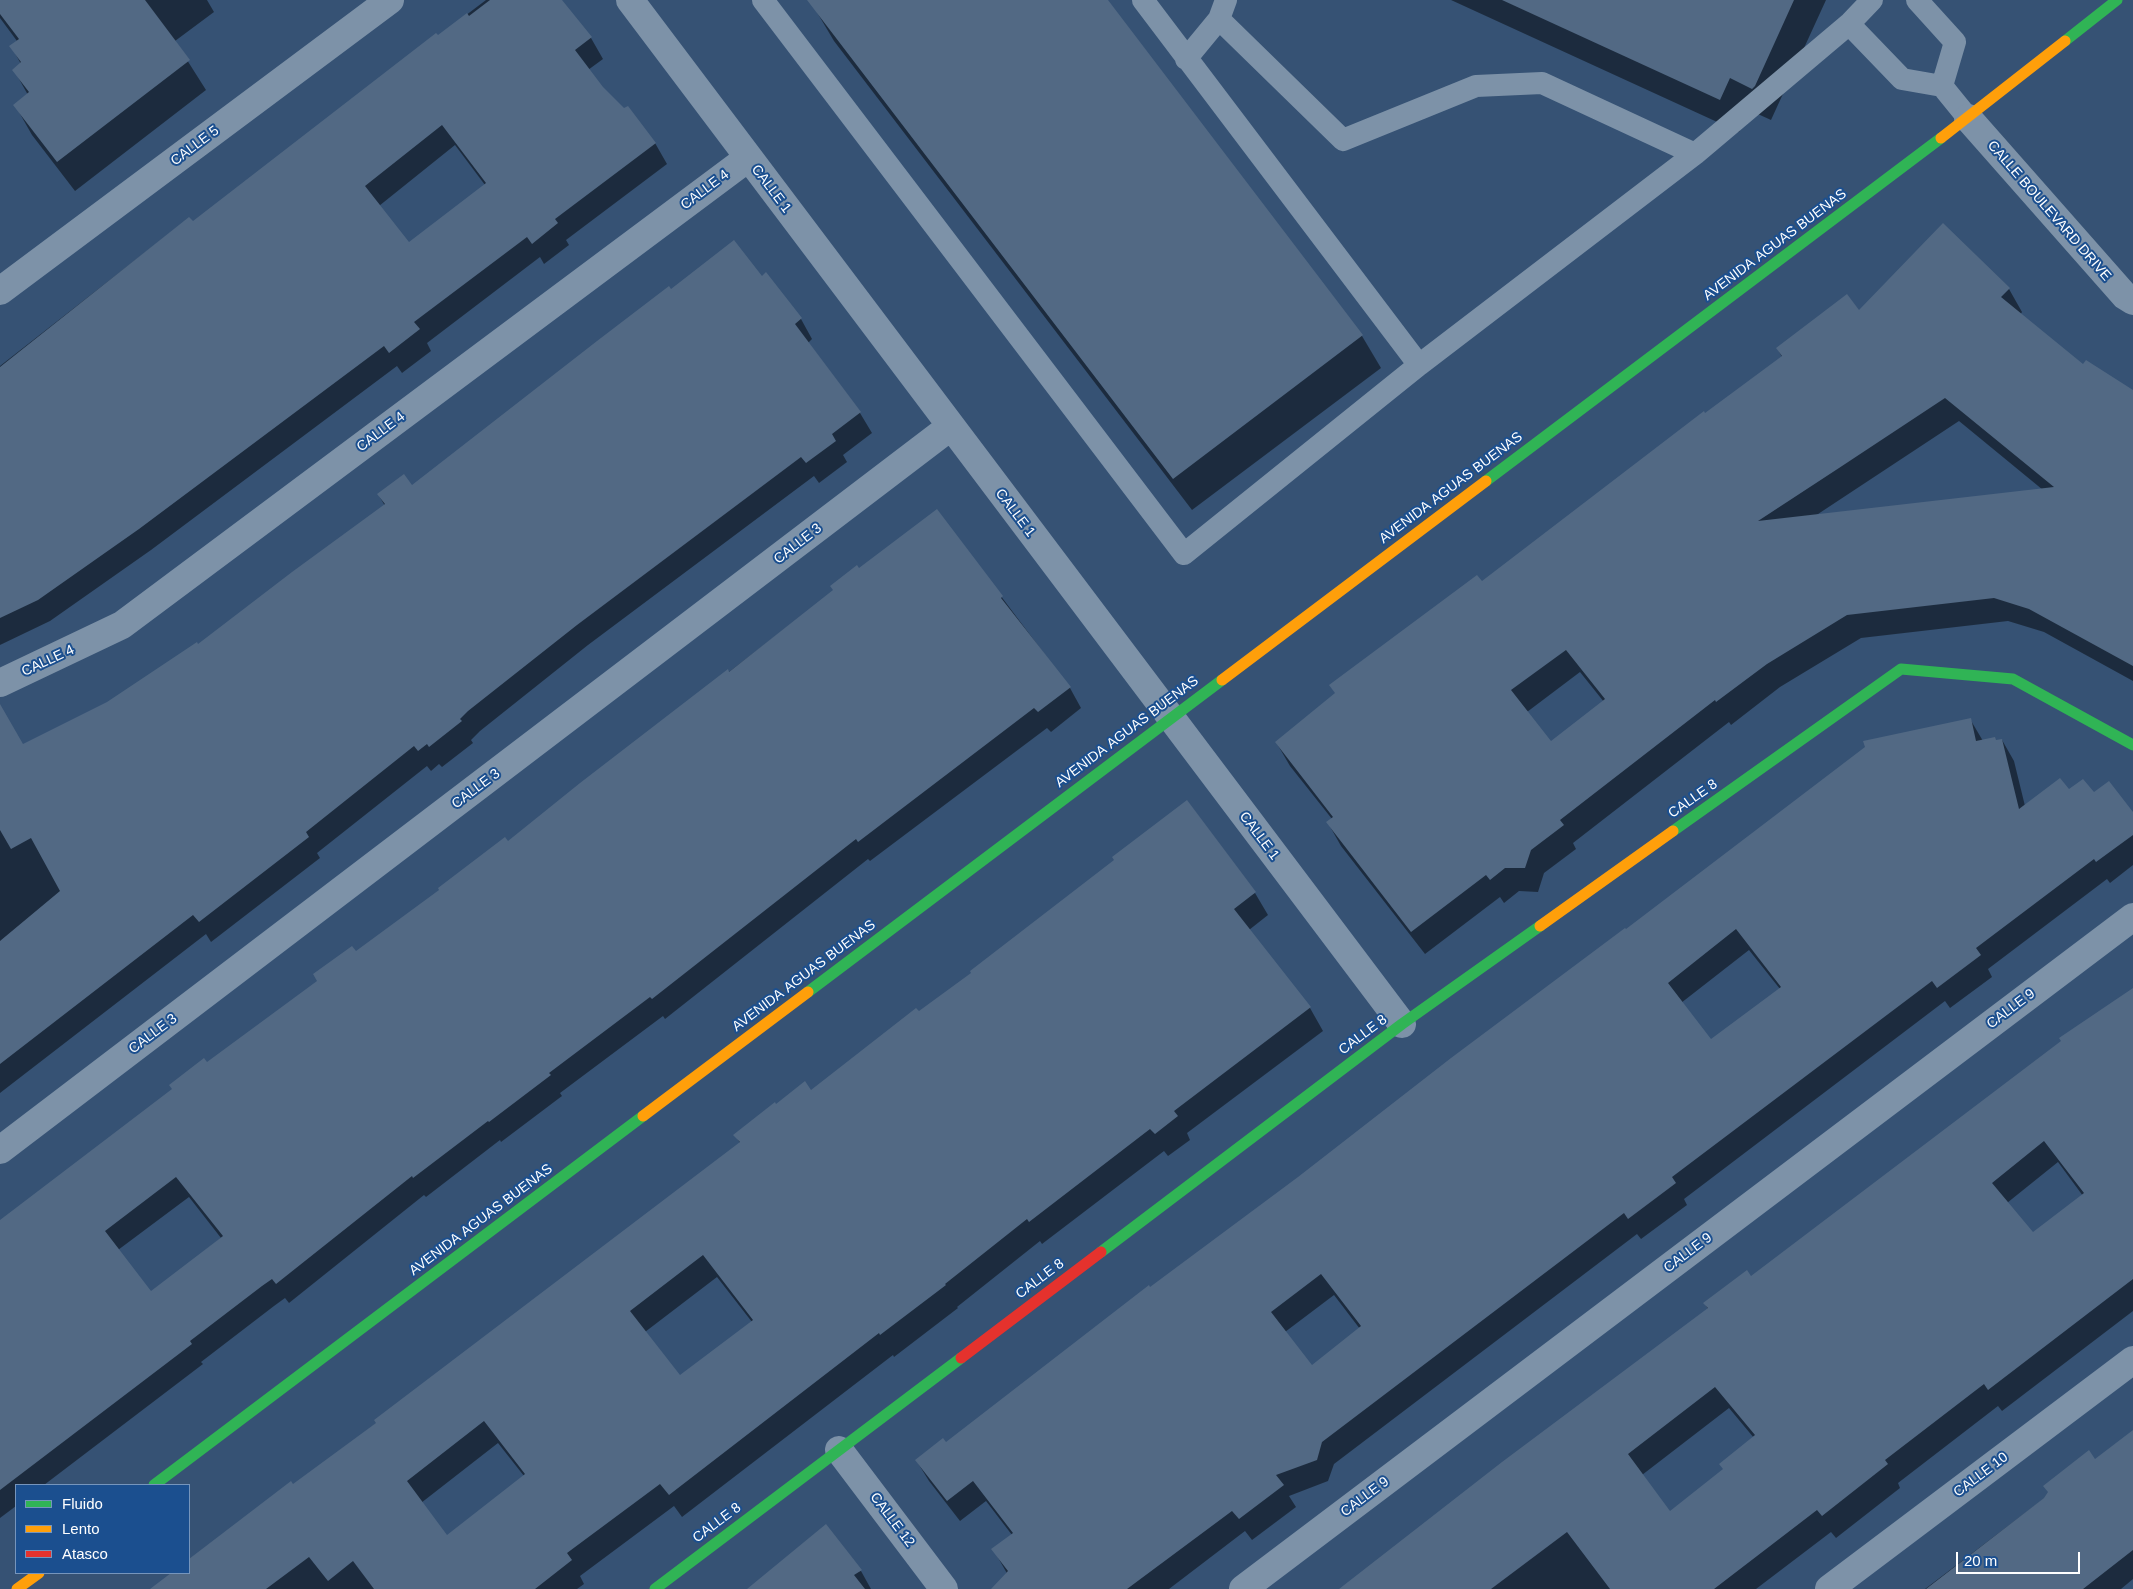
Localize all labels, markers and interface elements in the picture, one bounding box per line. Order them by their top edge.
street label: CALLE 5 [168,122,222,170]
street label: CALLE BOULEVARD DRIVE [1984,137,2114,285]
street label: CALLE 1 [747,162,795,216]
street label: CALLE 4 [678,166,732,214]
street label: AVENIDA AGUAS BUENAS [1700,186,1850,304]
street label: CALLE 4 [354,408,408,456]
street label: AVENIDA AGUAS BUENAS [1376,429,1526,547]
street label: CALLE 1 [991,486,1039,540]
street label: CALLE 3 [771,520,825,568]
street label: CALLE 4 [19,642,77,680]
street label: AVENIDA AGUAS BUENAS [1052,673,1202,791]
street label: CALLE 3 [449,765,503,813]
street label: CALLE 8 [1665,776,1721,822]
street label: CALLE 1 [1235,809,1283,863]
street label: AVENIDA AGUAS BUENAS [729,917,879,1035]
street label: CALLE 9 [1984,985,2038,1033]
street label: CALLE 3 [126,1010,180,1058]
street label: CALLE 8 [1336,1011,1390,1059]
street label: AVENIDA AGUAS BUENAS [406,1161,556,1279]
street label: CALLE 9 [1661,1229,1715,1277]
street label: CALLE 8 [1013,1255,1067,1303]
street label: CALLE 10 [1950,1449,2012,1501]
street label: CALLE 9 [1338,1473,1392,1521]
legend [15,1484,190,1574]
street label: CALLE 12 [866,1489,918,1551]
text: Fluido [62,1495,103,1512]
street label: CALLE 8 [690,1499,744,1547]
text: Lento [62,1520,100,1537]
scale bar [1958,1542,2082,1574]
text: Atasco [62,1545,108,1562]
text: 20 m [1964,1552,1997,1569]

